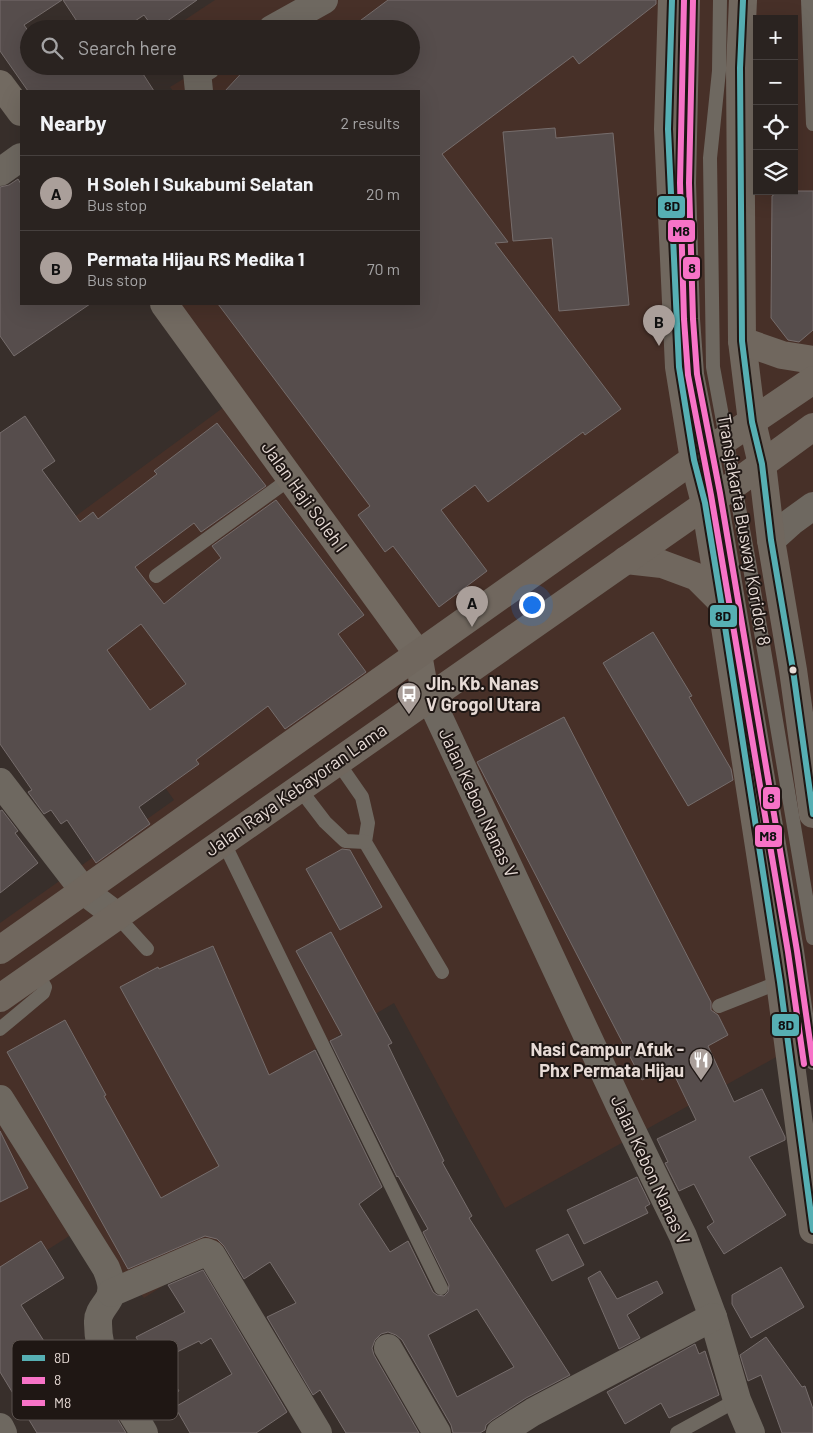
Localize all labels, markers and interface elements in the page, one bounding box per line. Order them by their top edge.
map controls [753,15,798,195]
button: + [753,15,798,60]
search box [20,20,420,75]
icon: search [38,34,66,62]
text: Search here [78,36,177,59]
button: − [753,60,798,105]
button: locate [753,105,798,150]
text: Nearby [40,110,106,135]
text: 2 results [341,113,400,132]
button: layers [753,150,798,195]
text: H Soleh I Sukabumi Selatan [87,172,313,195]
text: A [51,184,61,203]
text: 20 m [366,184,400,203]
text: Bus stop [87,195,147,214]
line badge: 8D [657,195,686,219]
text: 8D [664,197,680,214]
line badge: M8 [667,219,696,243]
text: M8 [672,222,690,239]
text: Permata Hijau RS Medika 1 [87,247,305,270]
line badge: 8 [682,256,701,280]
text: B [51,259,61,278]
text: 70 m [367,259,400,278]
text: 8 [688,259,696,276]
text: Bus stop [87,270,147,289]
pin: B [643,305,675,346]
street label: Transjakarta Busway Koridor 8 [714,412,776,647]
street label: Jalan Haji Soleh I [257,437,352,556]
pin: A [456,586,488,627]
your location [519,592,545,618]
line badge: 8D [709,604,738,628]
text: 8D [715,607,731,624]
unlabelled marker [788,665,798,675]
place label: Jln. Kb. Nanas V Grogol Utara [426,672,540,715]
bus stop icon: Jln. Kb. Nanas V Grogol Utara [396,681,422,715]
street label: Jalan Raya Kebayoran Lama [200,718,391,860]
street label: Jalan Kebon Nanas V [435,724,523,881]
line badge: 8 [762,786,781,810]
text: 8 [767,789,775,806]
line badge: M8 [754,824,783,848]
text: M8 [759,827,777,844]
line badge: 8D [771,1013,800,1037]
text: 8D [778,1016,794,1033]
place label: Nasi Campur Afuk - Phx Permata Hijau [530,1038,684,1081]
restaurant icon: Nasi Campur Afuk - Phx Permata Hijau [688,1047,714,1081]
street label: Jalan Kebon Nanas V [607,1091,695,1248]
legend [12,1340,178,1420]
text: 8D [54,1349,70,1366]
text: 8 [54,1371,61,1388]
text: M8 [54,1394,71,1411]

